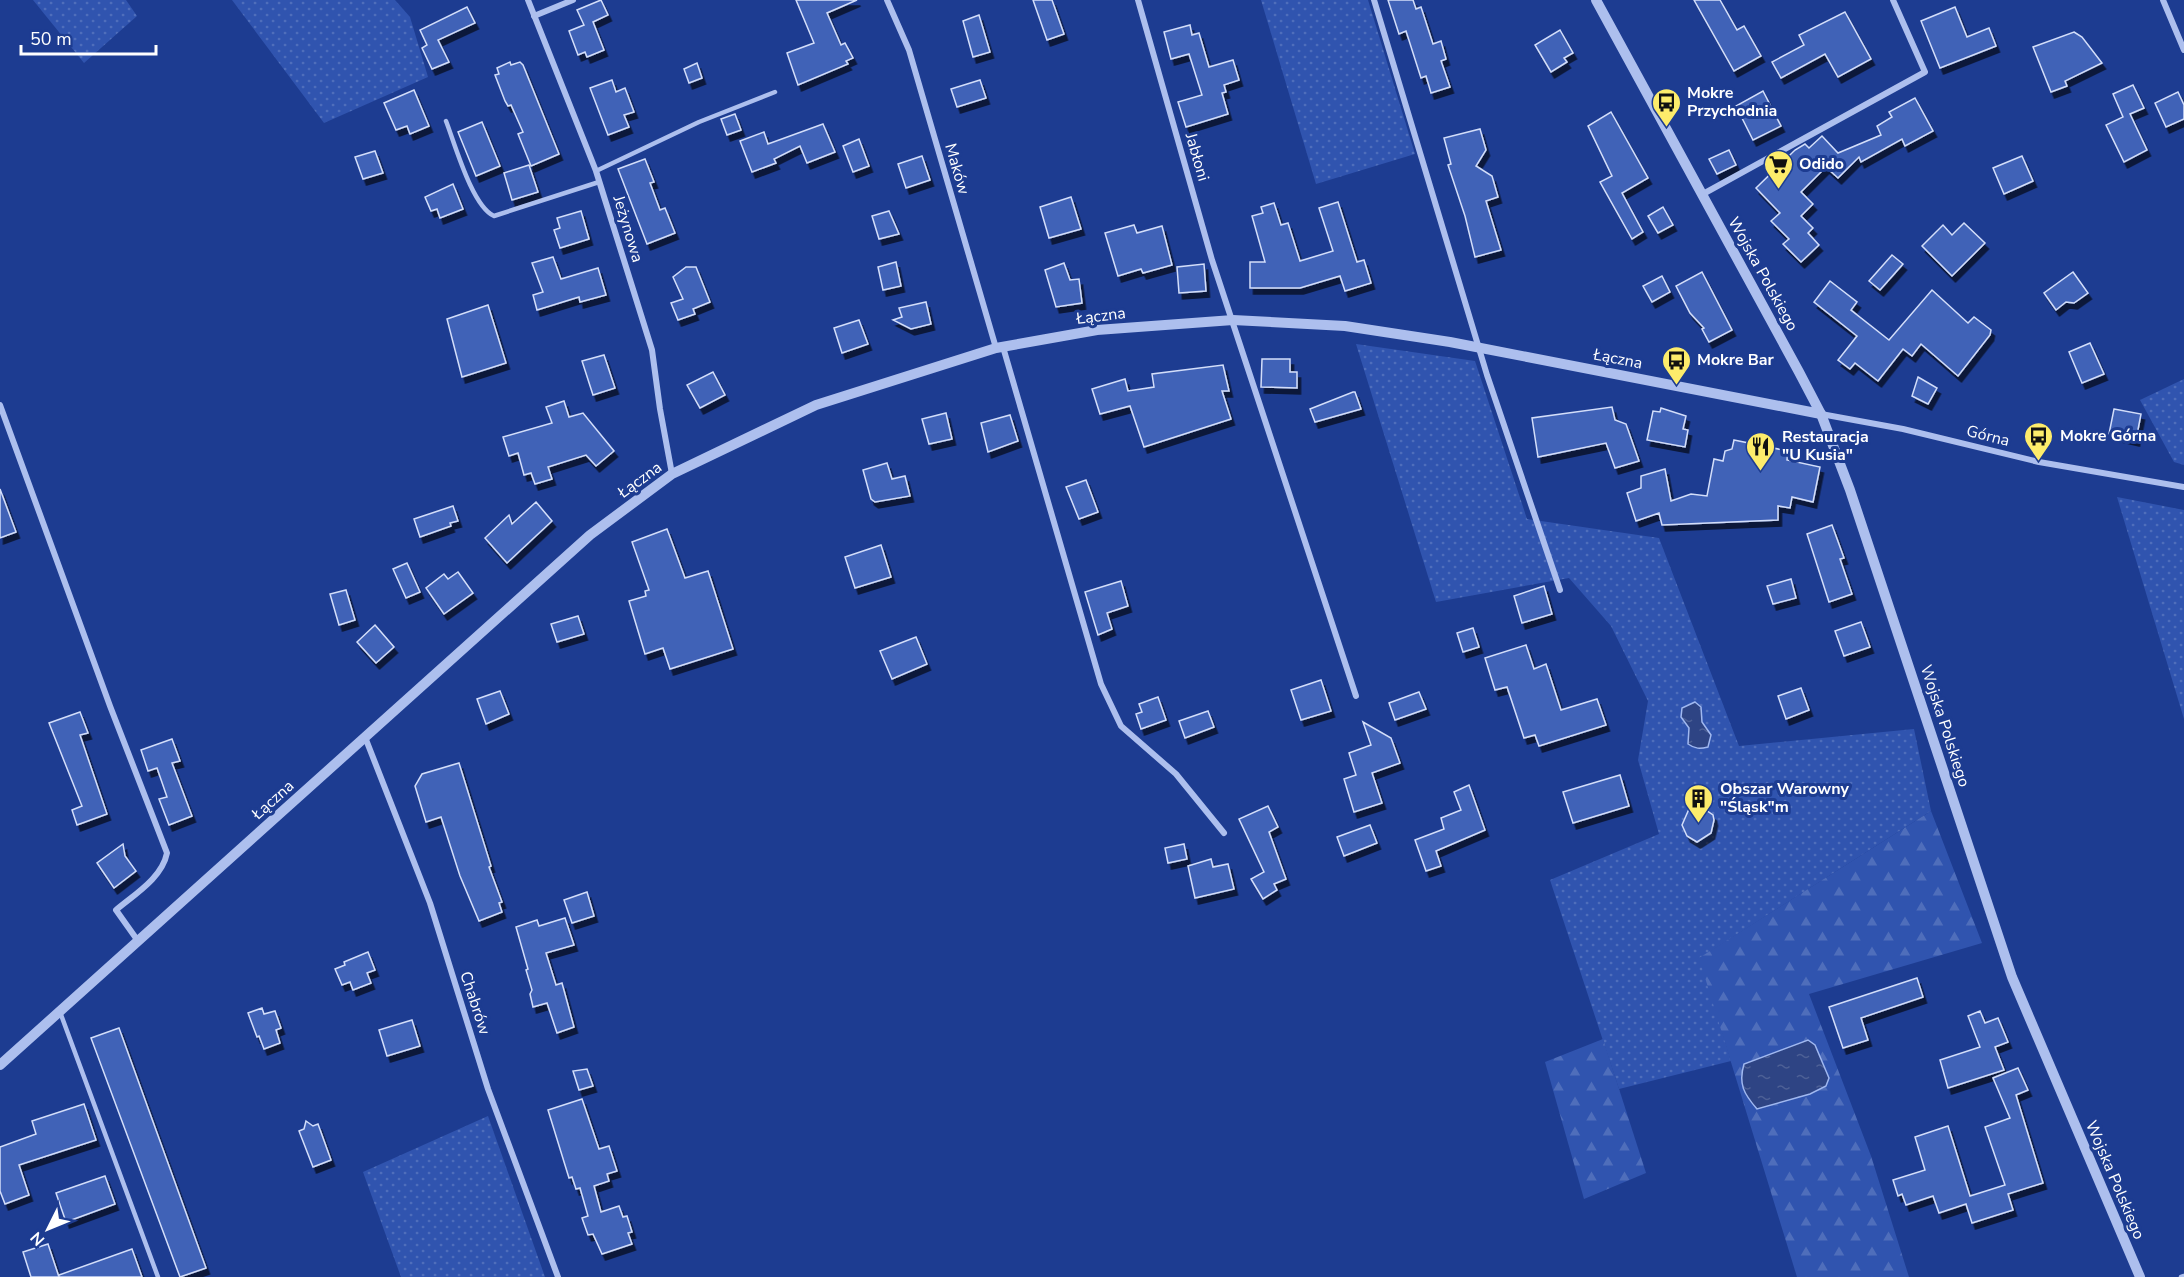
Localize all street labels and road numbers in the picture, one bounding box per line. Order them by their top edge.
street label: Jabłoni [1179,129,1214,184]
street label: Maków [939,141,975,198]
street label: Jeżynowa [607,192,649,265]
street label: Wojska Polskiego [1723,213,1803,335]
street label: Łączna [1074,302,1127,330]
street label: Łączna [1591,343,1644,375]
street label: Górna [1964,420,2012,452]
street label: Łączna [613,457,667,504]
street label: Wojska Polskiego [1915,662,1975,790]
street label: Łączna [246,775,299,825]
street label: Chabrów [454,968,496,1038]
street label: Wojska Polskiego [2080,1117,2150,1243]

